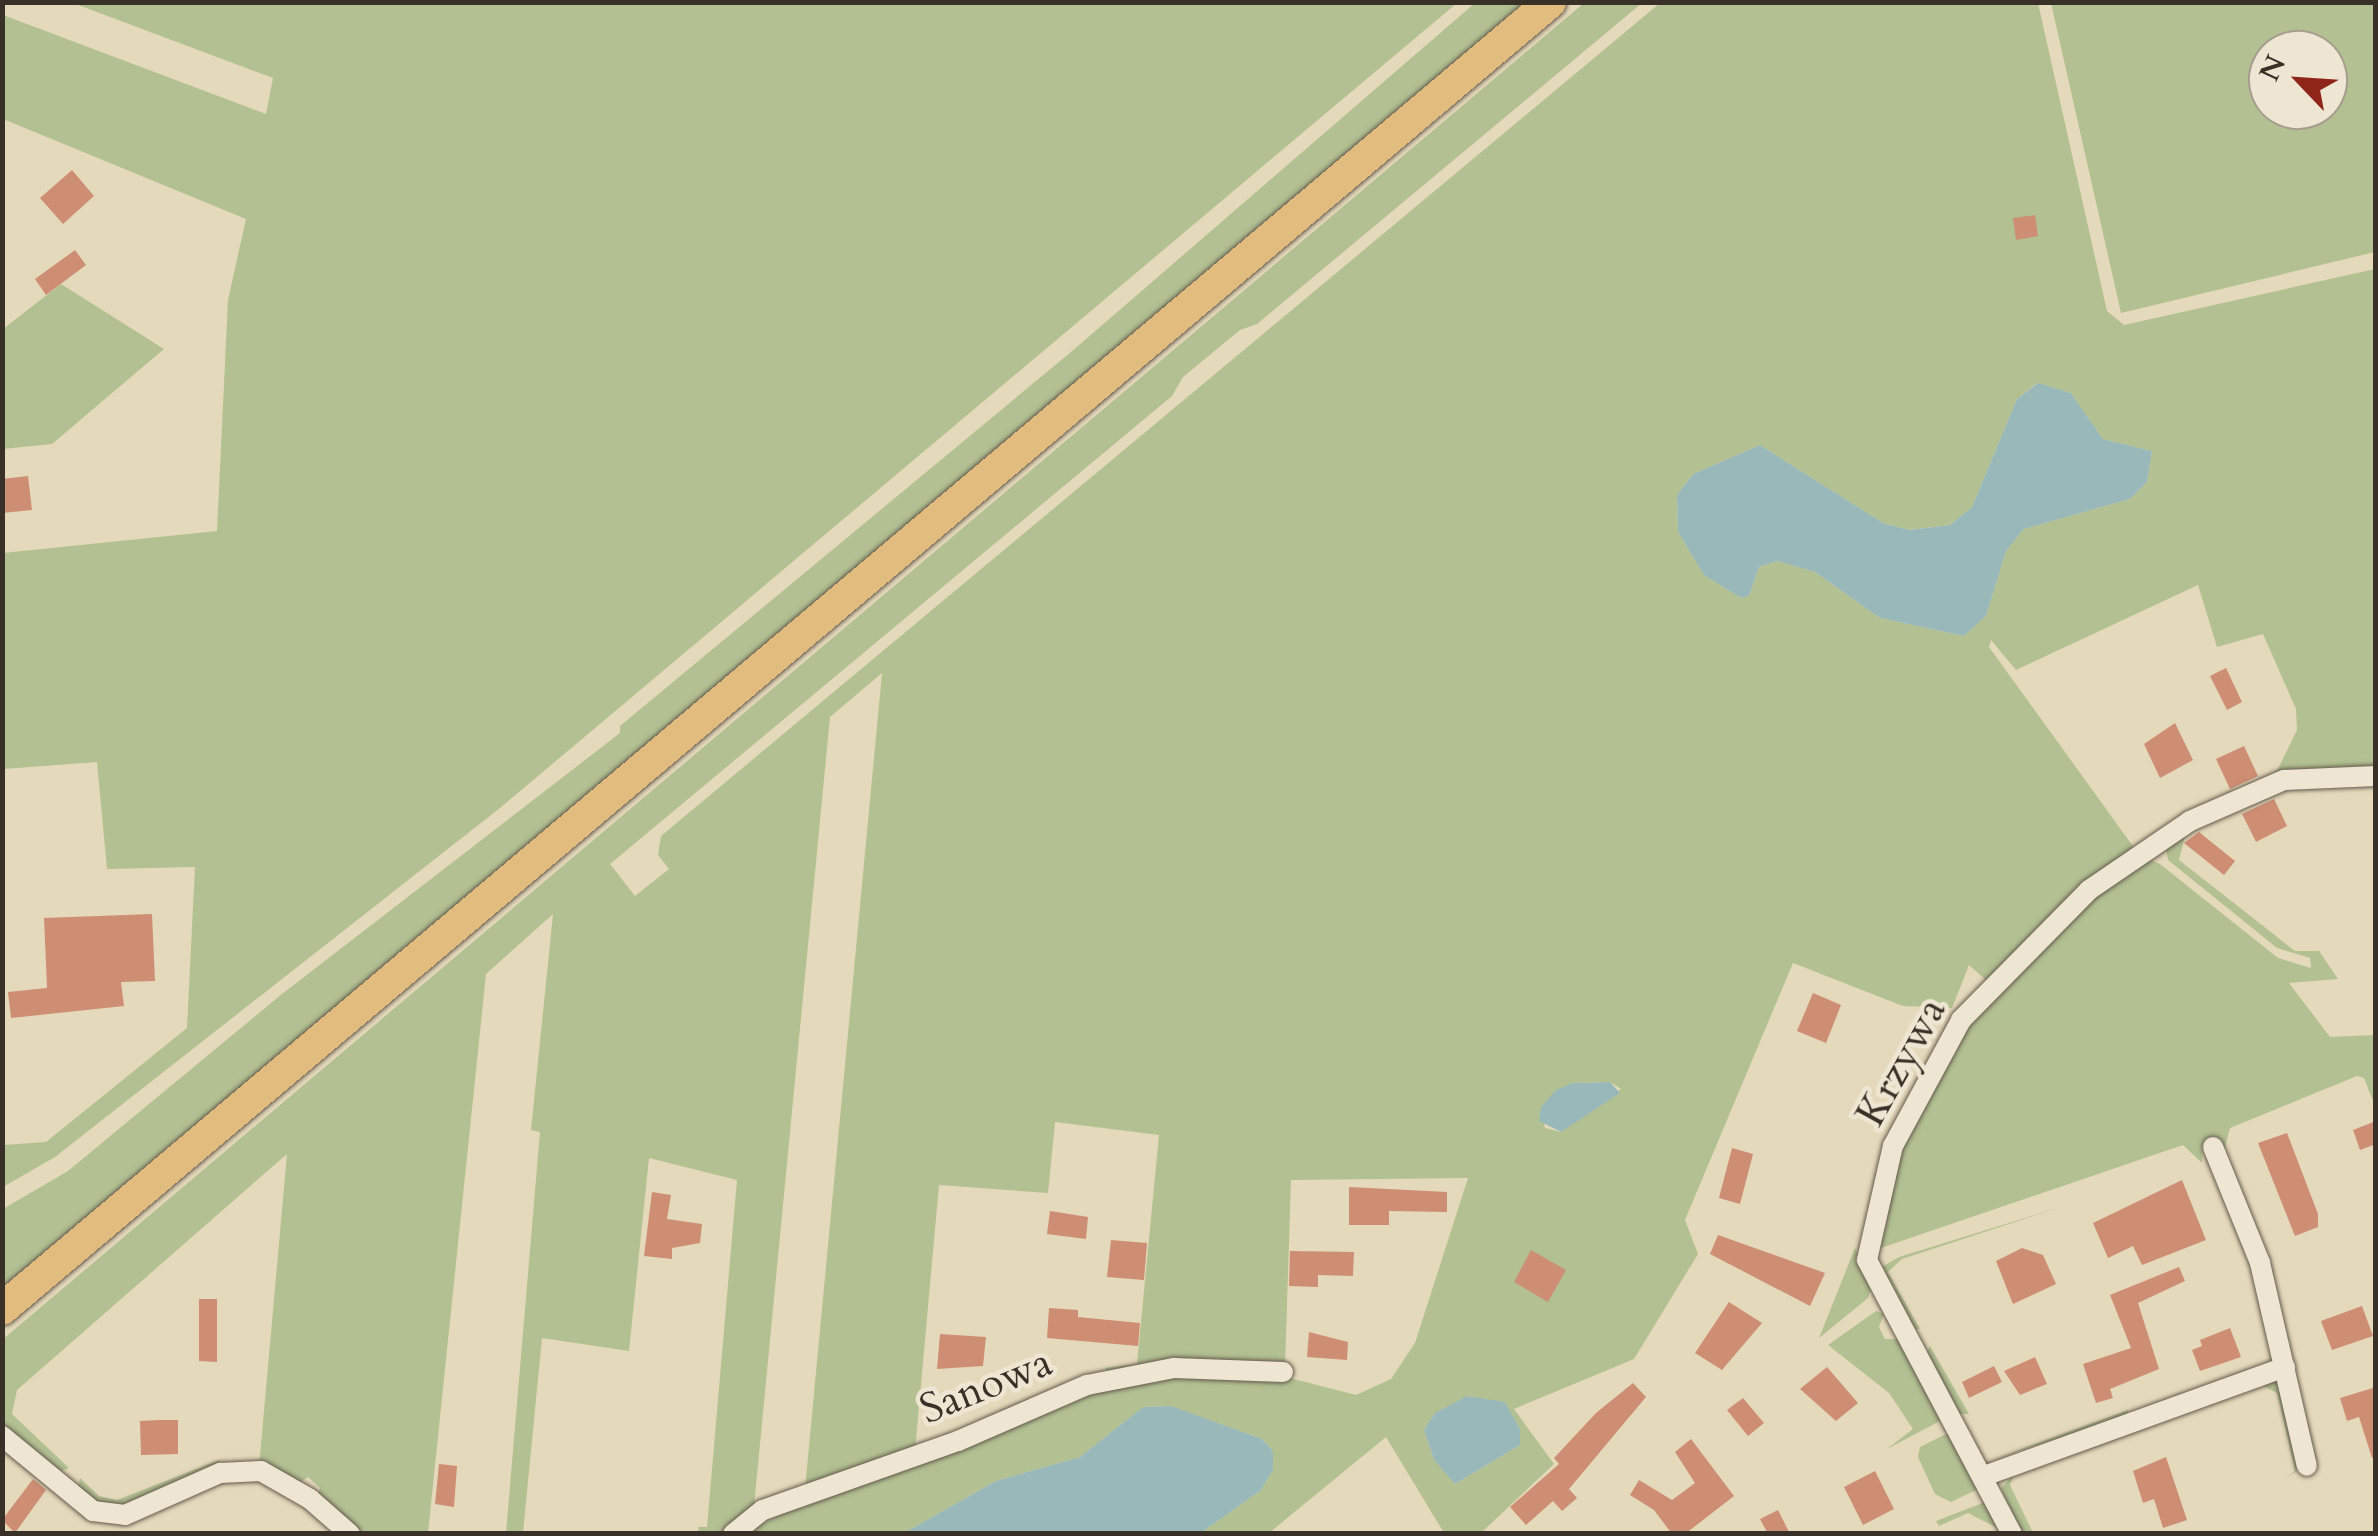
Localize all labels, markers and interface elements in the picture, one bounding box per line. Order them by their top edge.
north arrow [2248,30,2348,130]
text: N [2250,49,2295,87]
street label: Krzywa [1845,989,1957,1135]
street label: Sanowa [913,1337,1059,1435]

